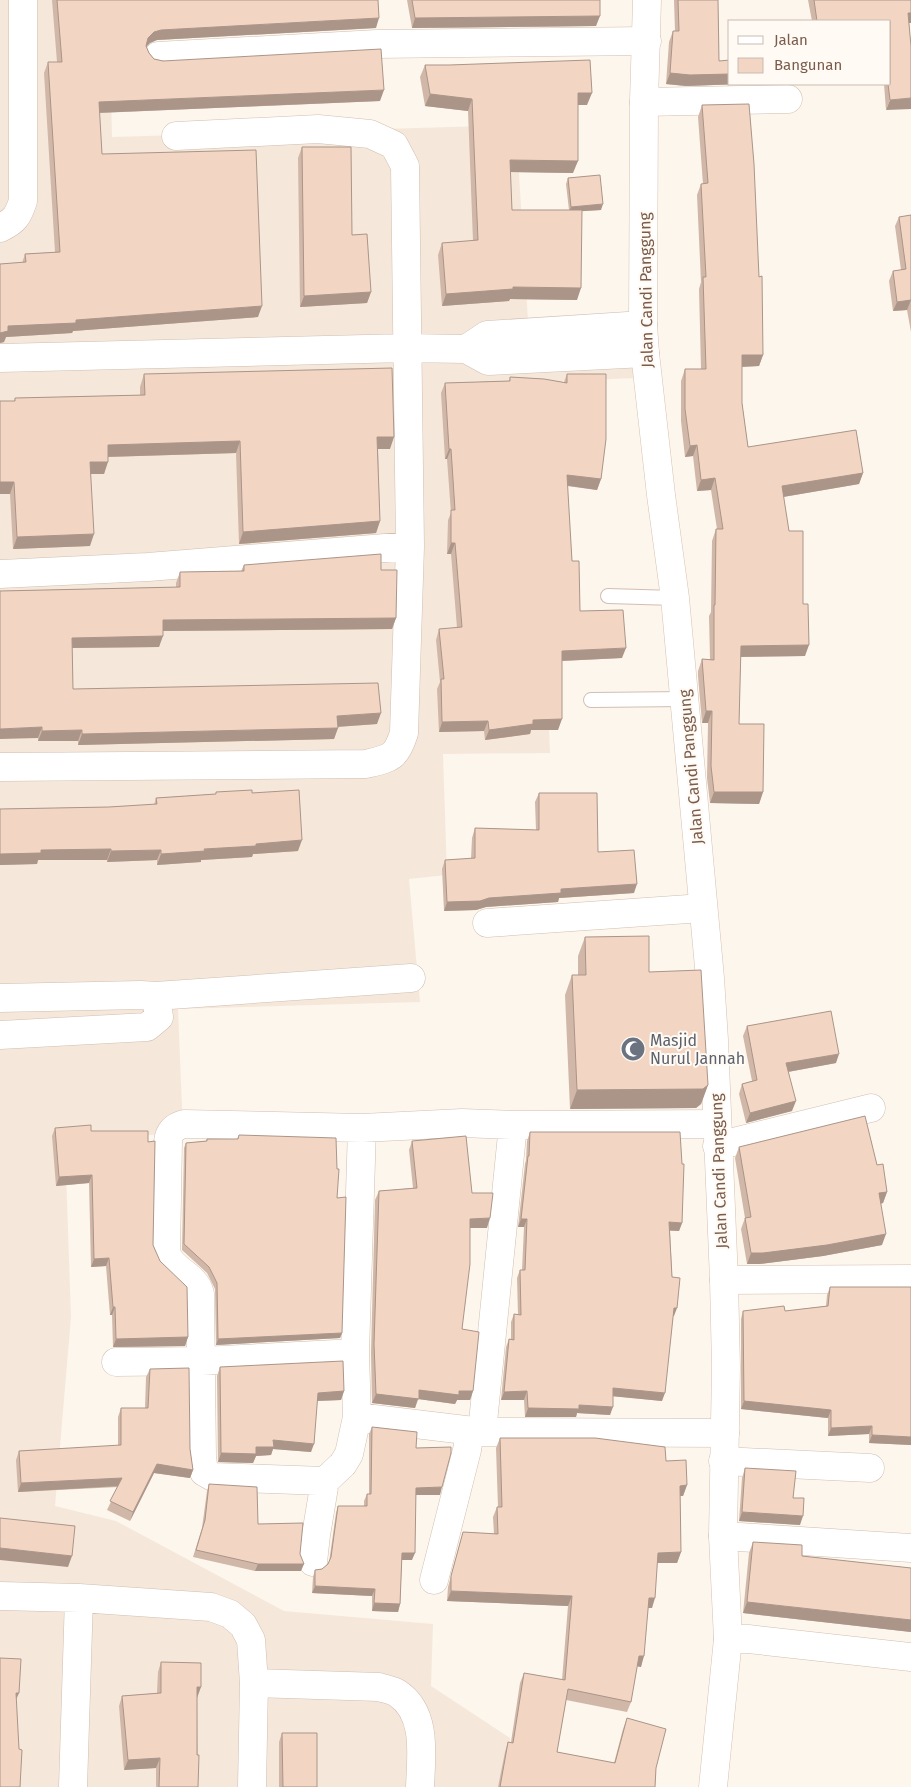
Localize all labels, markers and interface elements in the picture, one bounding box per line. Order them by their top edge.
legend [728,20,891,85]
text: Jalan [774,31,808,49]
text: Bangunan [774,56,842,74]
street label: Jalan Candi Panggung [635,211,657,368]
street label: Jalan Candi Panggung [675,688,707,845]
place label: Masjid Nurul Jannah [650,1031,745,1068]
mosque icon: Masjid Nurul Jannah [620,1036,646,1062]
street label: Jalan Candi Panggung [707,1092,731,1249]

